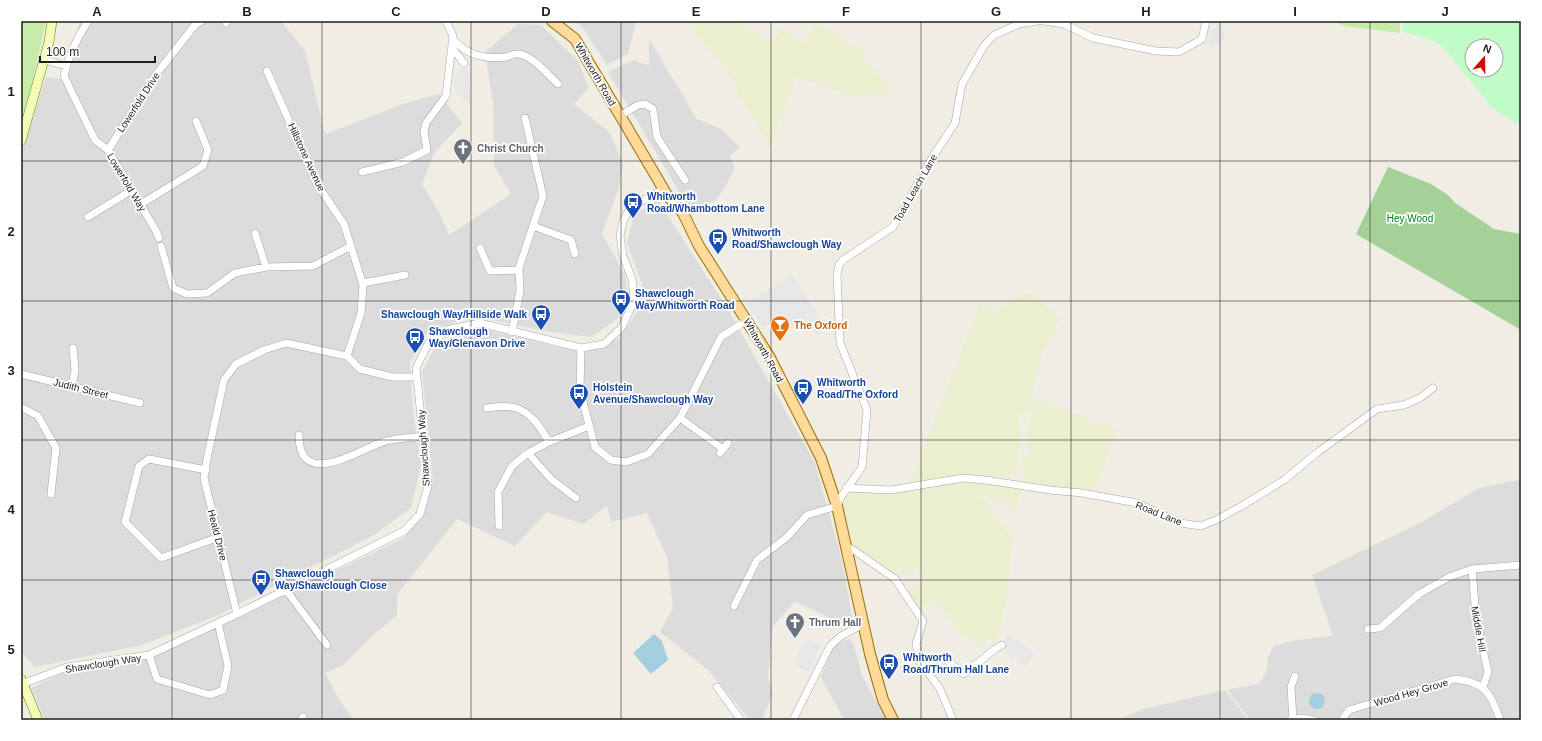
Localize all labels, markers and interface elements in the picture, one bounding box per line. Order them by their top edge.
text: A [92,4,102,19]
text: B [242,4,252,19]
text: C [391,4,401,19]
text: D [541,4,551,19]
text: E [692,4,701,19]
text: F [842,4,850,19]
text: G [991,4,1001,19]
text: H [1141,4,1151,19]
text: I [1293,4,1297,19]
text: J [1441,4,1449,19]
scale bar [40,38,155,64]
north arrow [1464,38,1504,78]
street label: Whitworth Road [573,41,618,108]
text: N [1482,42,1493,56]
text: 100 m [46,45,79,59]
street label: Lowerfold Drive [115,70,162,134]
text: 1 [7,84,15,99]
street label: Hillstone Avenue [286,121,327,194]
church icon: Christ Church [452,137,474,165]
place label: Christ Church [477,143,544,154]
street label: Lowerfold Way [105,151,148,213]
street label: Toad Leach Lane [891,152,940,224]
bus stop icon: Whitworth Road/Whambottom Lane [622,191,644,219]
place label: Whitworth Road/Whambottom Lane [647,191,765,214]
park label: Hey Wood [1387,213,1433,224]
text: 2 [7,224,15,239]
bus stop icon: Whitworth Road/Shawclough Way [707,227,729,255]
place label: Whitworth Road/Shawclough Way [732,227,842,250]
bus stop icon: Shawclough Way/Whitworth Road [610,288,632,316]
place label: Shawclough Way/Whitworth Road [635,288,735,311]
bus stop icon: Shawclough Way/Hillside Walk [530,303,552,331]
place label: Shawclough Way/Hillside Walk [381,309,527,320]
bar icon: The Oxford [769,314,791,342]
street label: Whitworth Road [742,316,786,384]
place label: The Oxford [794,320,847,331]
bus stop icon: Shawclough Way/Glenavon Drive [404,326,426,354]
place label: Shawclough Way/Glenavon Drive [429,326,526,349]
text: 3 [7,363,15,378]
street label: Judith Street [52,376,110,401]
bus stop icon: Whitworth Road/The Oxford [792,377,814,405]
place label: Whitworth Road/The Oxford [817,377,898,400]
bus stop icon: Holstein Avenue/Shawclough Way [568,382,590,410]
place label: Holstein Avenue/Shawclough Way [593,382,714,405]
street label: Shawclough Way [415,409,432,487]
street label: Road Lane [1134,499,1184,528]
text: 4 [7,502,15,517]
street label: Heald Drive [206,508,229,562]
bus stop icon: Shawclough Way/Shawclough Close [250,568,272,596]
place label: Shawclough Way/Shawclough Close [275,568,387,591]
street label: Middle Hill [1469,605,1488,653]
church icon: Thrum Hall [784,611,806,639]
place label: Thrum Hall [809,617,861,628]
text: 5 [7,642,15,657]
street label: Shawclough Way [64,652,142,675]
bus stop icon: Whitworth Road/Thrum Hall Lane [878,652,900,680]
place label: Whitworth Road/Thrum Hall Lane [903,652,1010,675]
street label: Wood Hey Grove [1373,677,1450,708]

